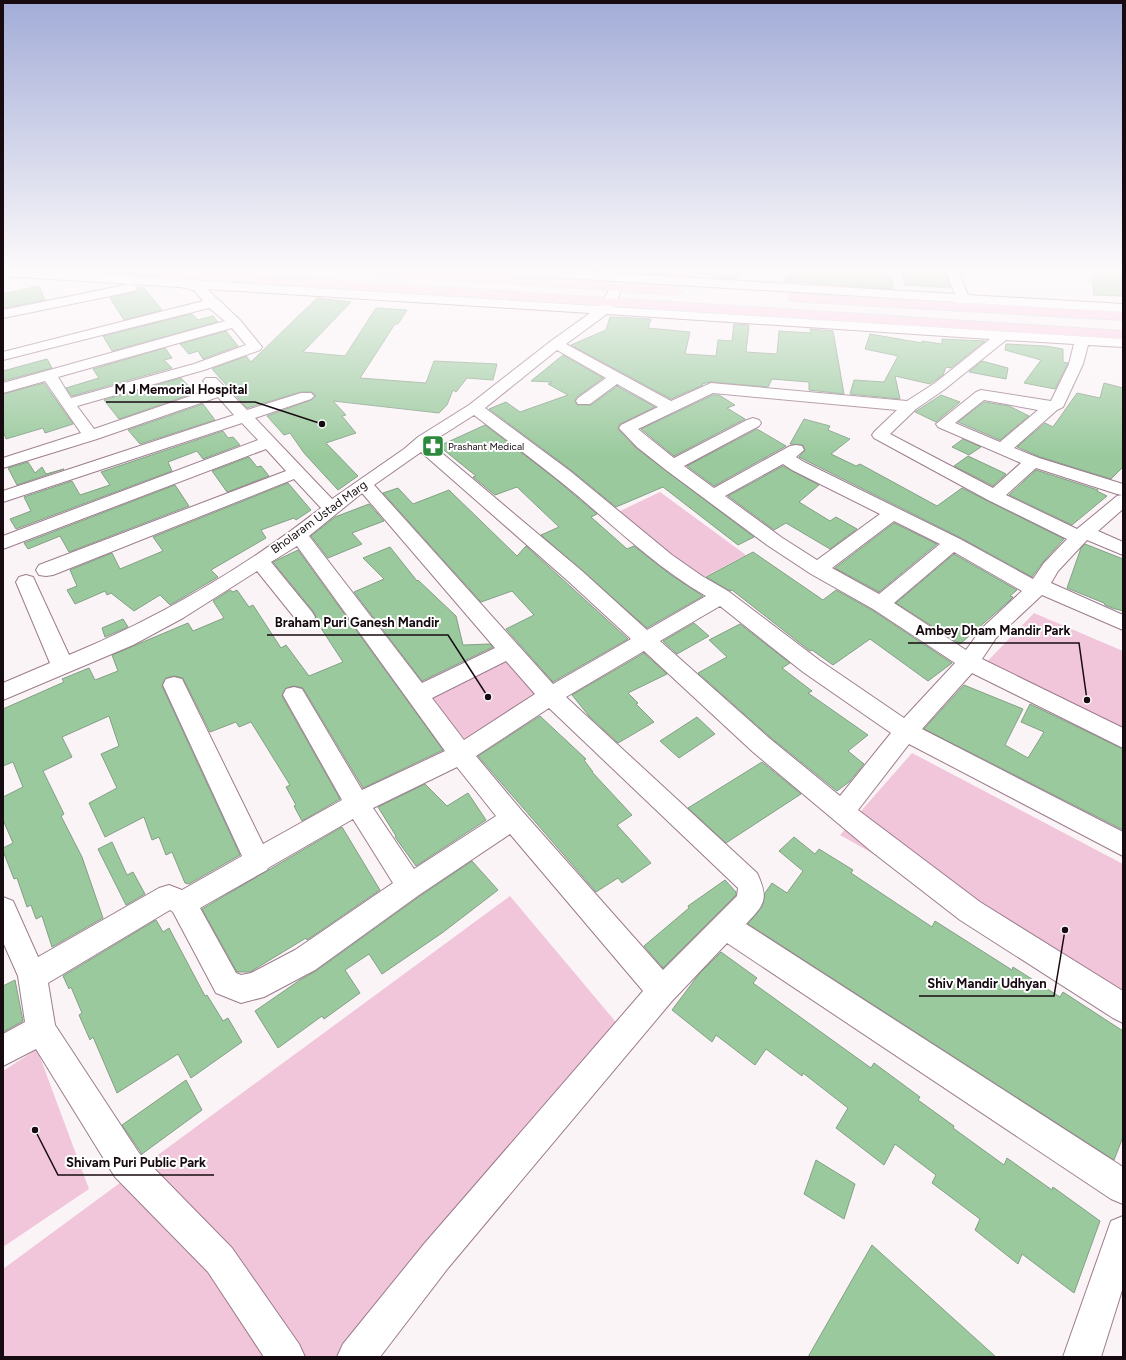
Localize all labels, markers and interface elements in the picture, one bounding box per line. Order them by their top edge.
callout: M J Memorial Hospital [106,377,255,402]
text: M J Memorial Hospital [114,382,248,397]
pharmacy icon: Prashant Medical [420,433,446,459]
place label: Prashant Medical [448,440,524,453]
street label: Bholaram Ustad Marg [268,477,370,557]
callout: Braham Puri Ganesh Mandir [267,610,448,635]
text: Braham Puri Ganesh Mandir [275,615,439,630]
callout: Ambey Dham Mandir Park [908,618,1079,643]
text: Ambey Dham Mandir Park [916,623,1070,638]
callout: Shiv Mandir Udhyan [919,971,1054,996]
text: Shiv Mandir Udhyan [927,976,1047,991]
callout: Shivam Puri Public Park [58,1150,214,1175]
text: Shivam Puri Public Park [66,1155,206,1170]

